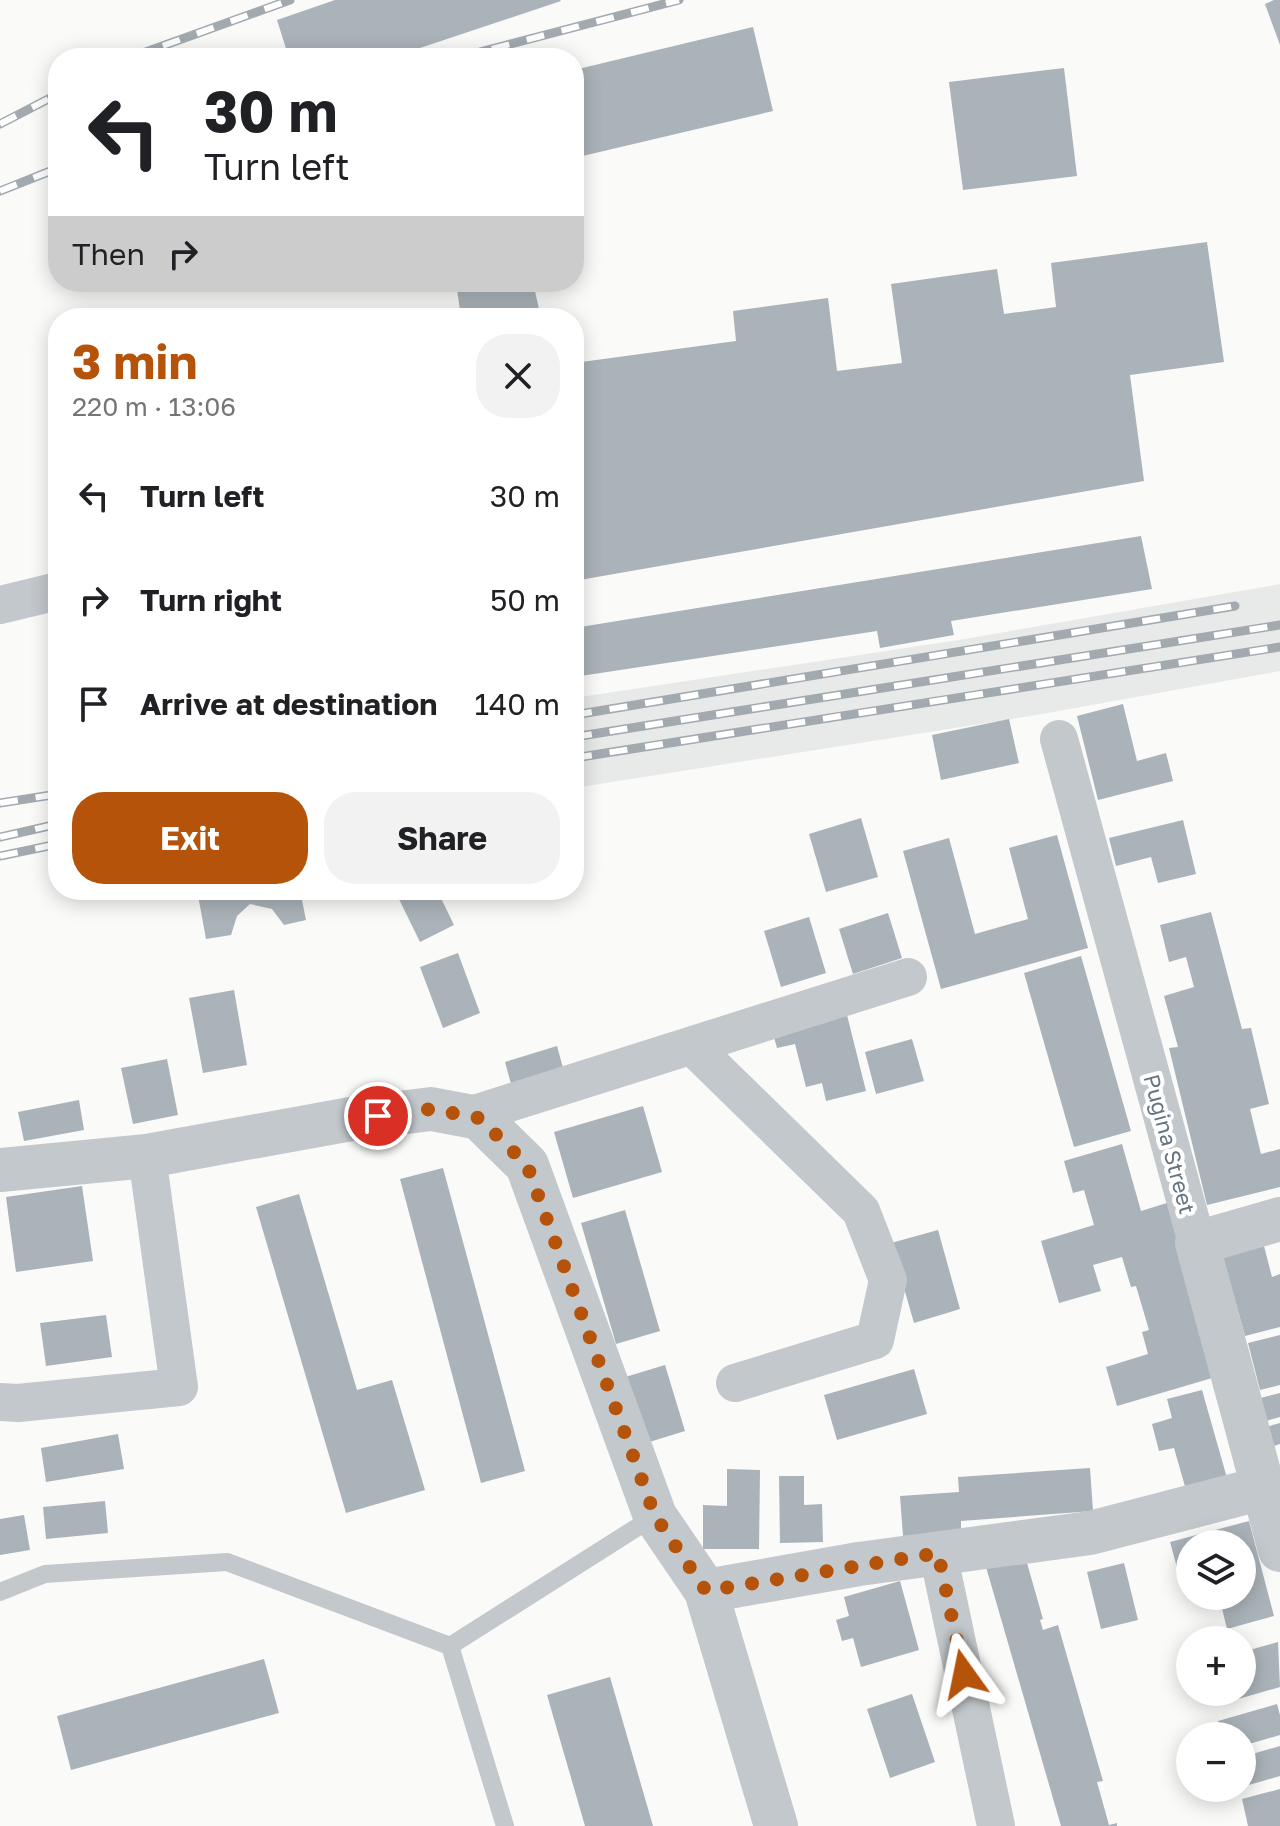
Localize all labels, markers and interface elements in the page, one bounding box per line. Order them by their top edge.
text: 30 m [204,77,338,144]
icon: left [72,80,176,184]
text: Turn left [204,145,350,188]
icon: right [161,232,205,276]
text: Then [72,236,145,272]
text: 3 min [72,332,197,390]
button: close [476,334,560,418]
text: 220 m · 13:06 [72,391,236,422]
icon: left [72,474,116,518]
text: Turn left [140,478,265,514]
text: 30 m [490,478,560,514]
icon: right [72,578,116,622]
text: Turn right [140,582,282,618]
text: 50 m [490,582,560,618]
icon: arrive [72,682,116,726]
text: Arrive at destination [140,686,437,722]
text: 140 m [475,686,560,722]
button: Exit [72,792,308,884]
button: Share [324,792,560,884]
street label: Pugina Street [1138,1071,1202,1217]
pin [344,1082,412,1150]
icon: arrive [356,1094,400,1138]
map controls [1176,1530,1256,1802]
button: layers [1176,1530,1256,1610]
button: + [1176,1626,1256,1706]
position arrow [922,1632,1006,1716]
button: − [1176,1722,1256,1802]

